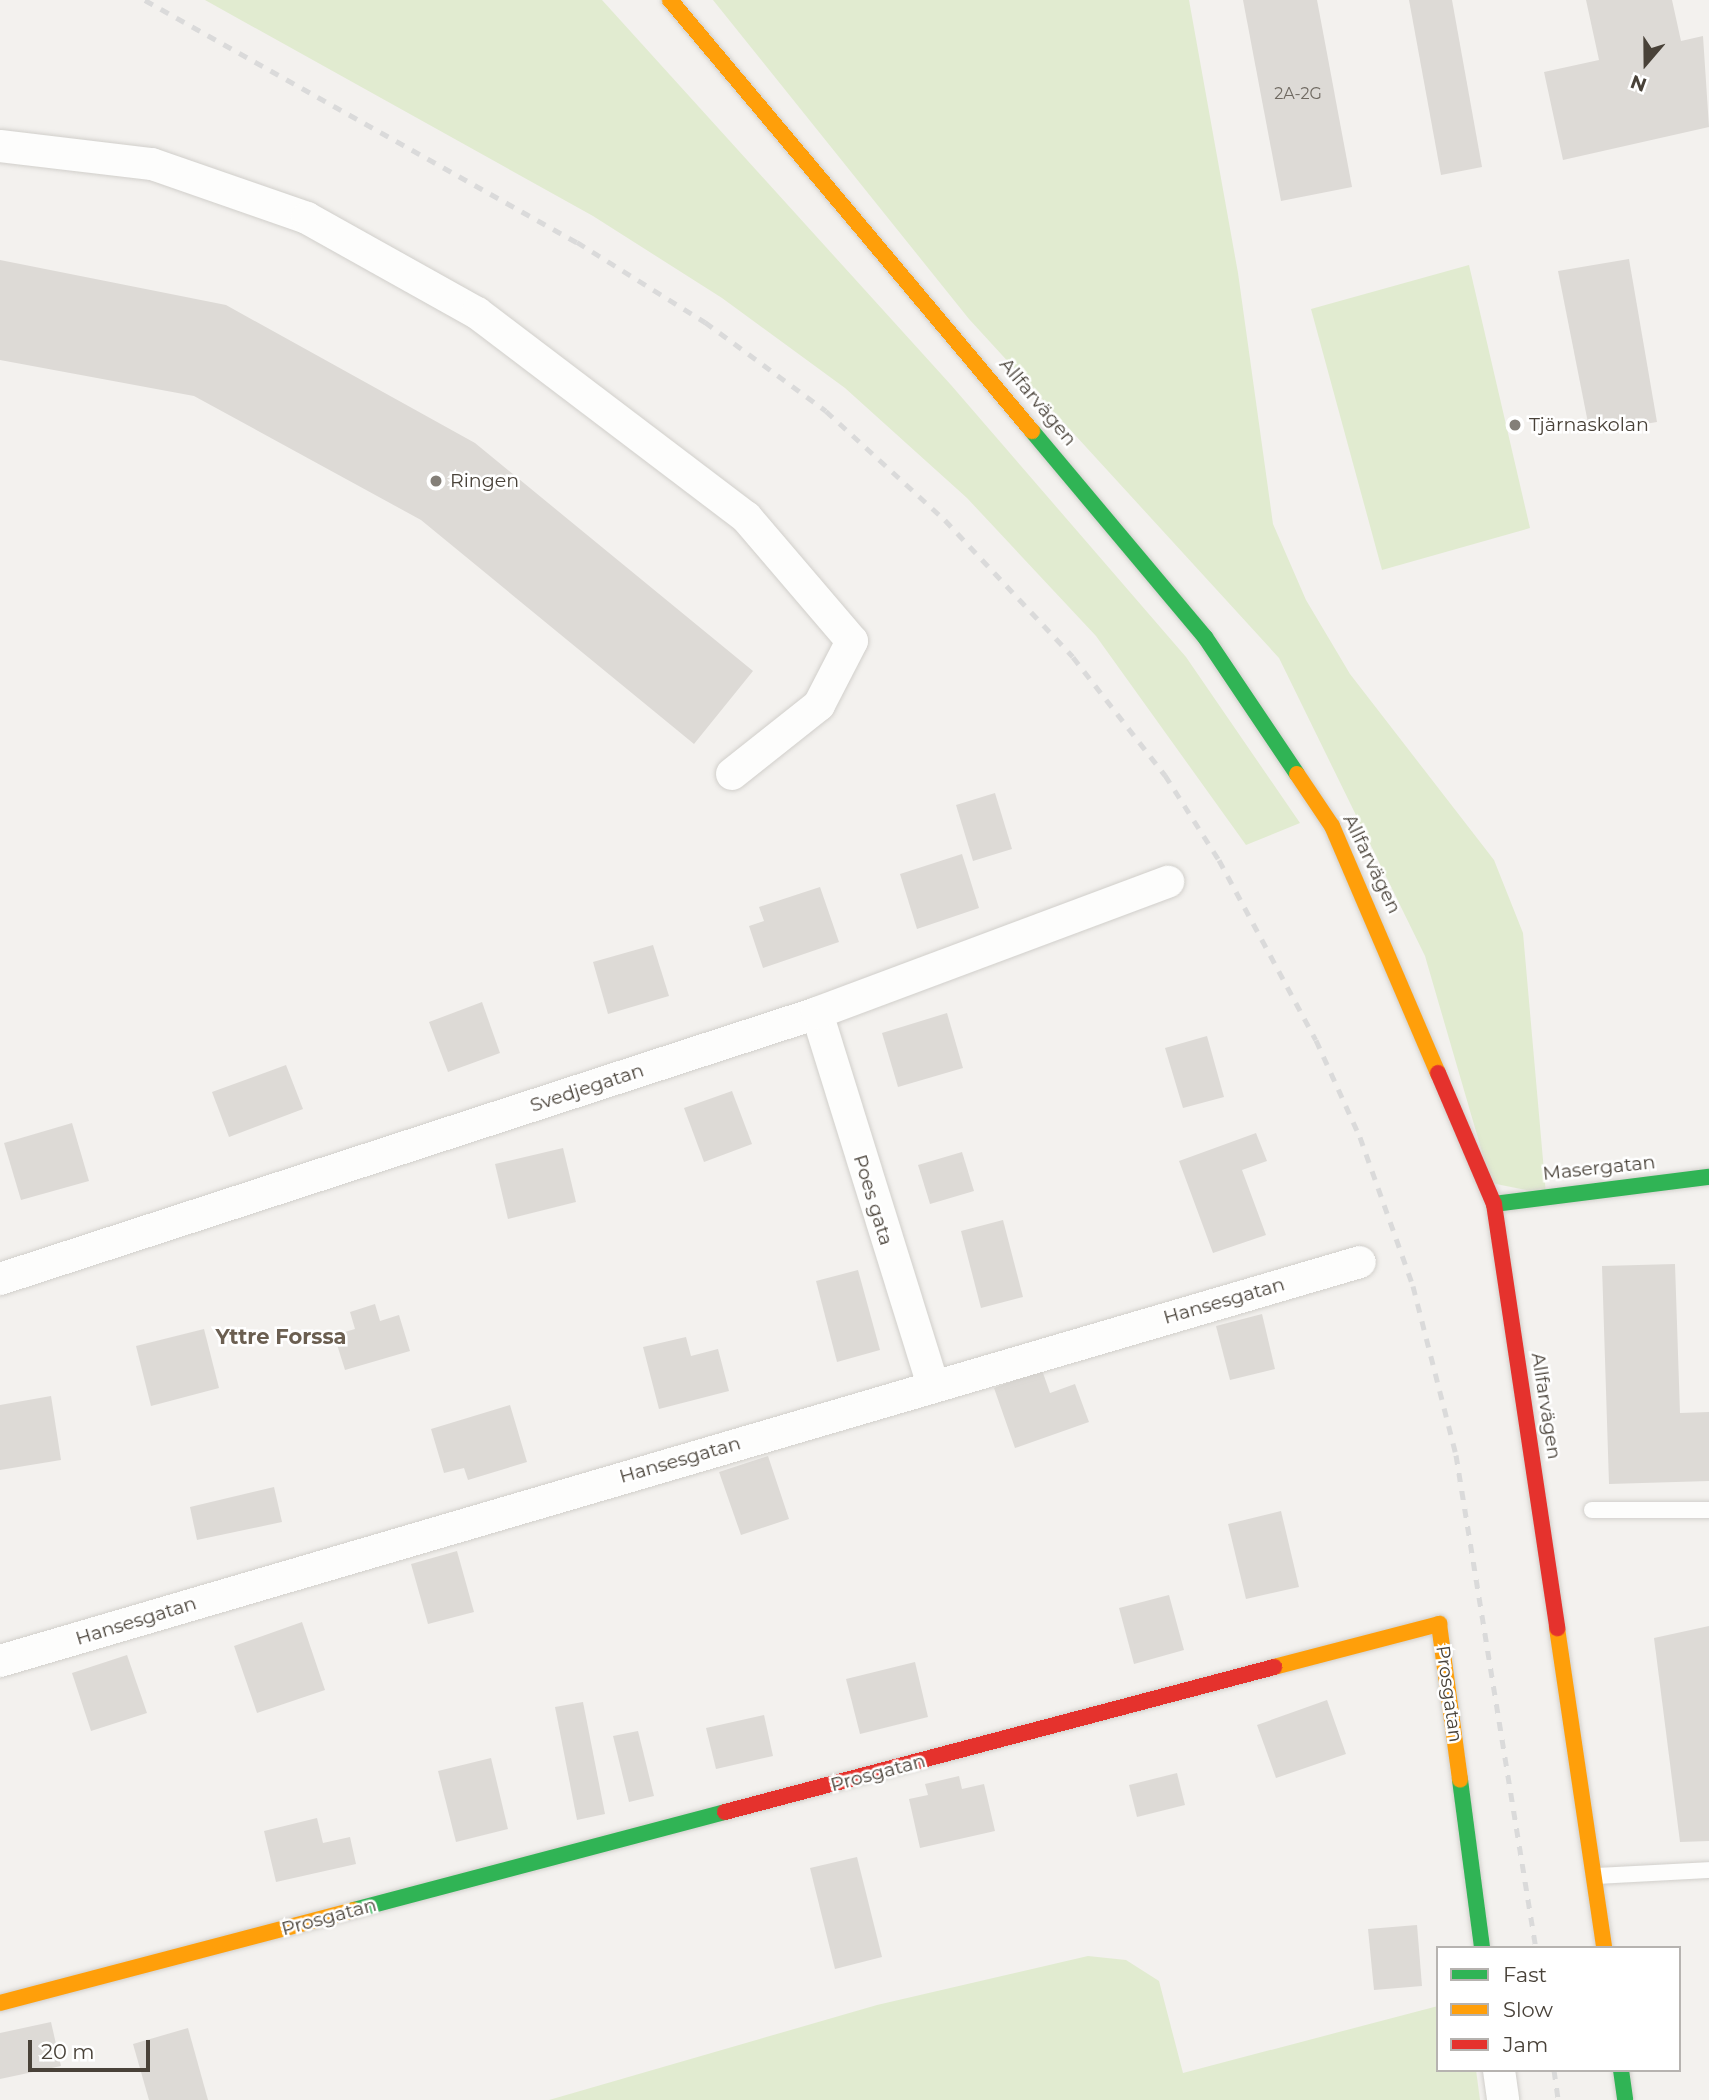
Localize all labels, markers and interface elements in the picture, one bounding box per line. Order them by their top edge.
north arrow [1611,28,1681,98]
text: N [1628,70,1650,97]
house number: 2A-2G [1274,84,1322,104]
street label: Allfarvägen [995,353,1081,451]
place label: Tjärnaskolan [1529,414,1649,436]
marker: Tjärnaskolan [1507,417,1523,433]
place label: Ringen [450,470,519,492]
marker: Ringen [428,473,444,489]
street label: Allfarvägen [1338,811,1406,917]
street label: Svedjegatan [527,1059,647,1117]
street label: Masergatan [1542,1151,1656,1185]
street label: Poes gata [848,1152,898,1248]
street label: Hansesgatan [1161,1273,1287,1329]
district label: Yttre Forssa [215,1324,347,1350]
street label: Allfarvägen [1526,1351,1566,1461]
street label: Hansesgatan [617,1432,743,1488]
street label: Hansesgatan [73,1592,199,1650]
street label: Prosgatan [1431,1644,1467,1744]
street label: Prosgatan [828,1749,928,1797]
street label: Prosgatan [279,1893,379,1941]
legend [1436,1946,1681,2072]
text: Fast [1503,1962,1547,1987]
text: Slow [1503,1997,1553,2022]
scale bar [32,2026,154,2070]
text: Jam [1503,2032,1548,2057]
text: 20 m [41,2039,95,2064]

